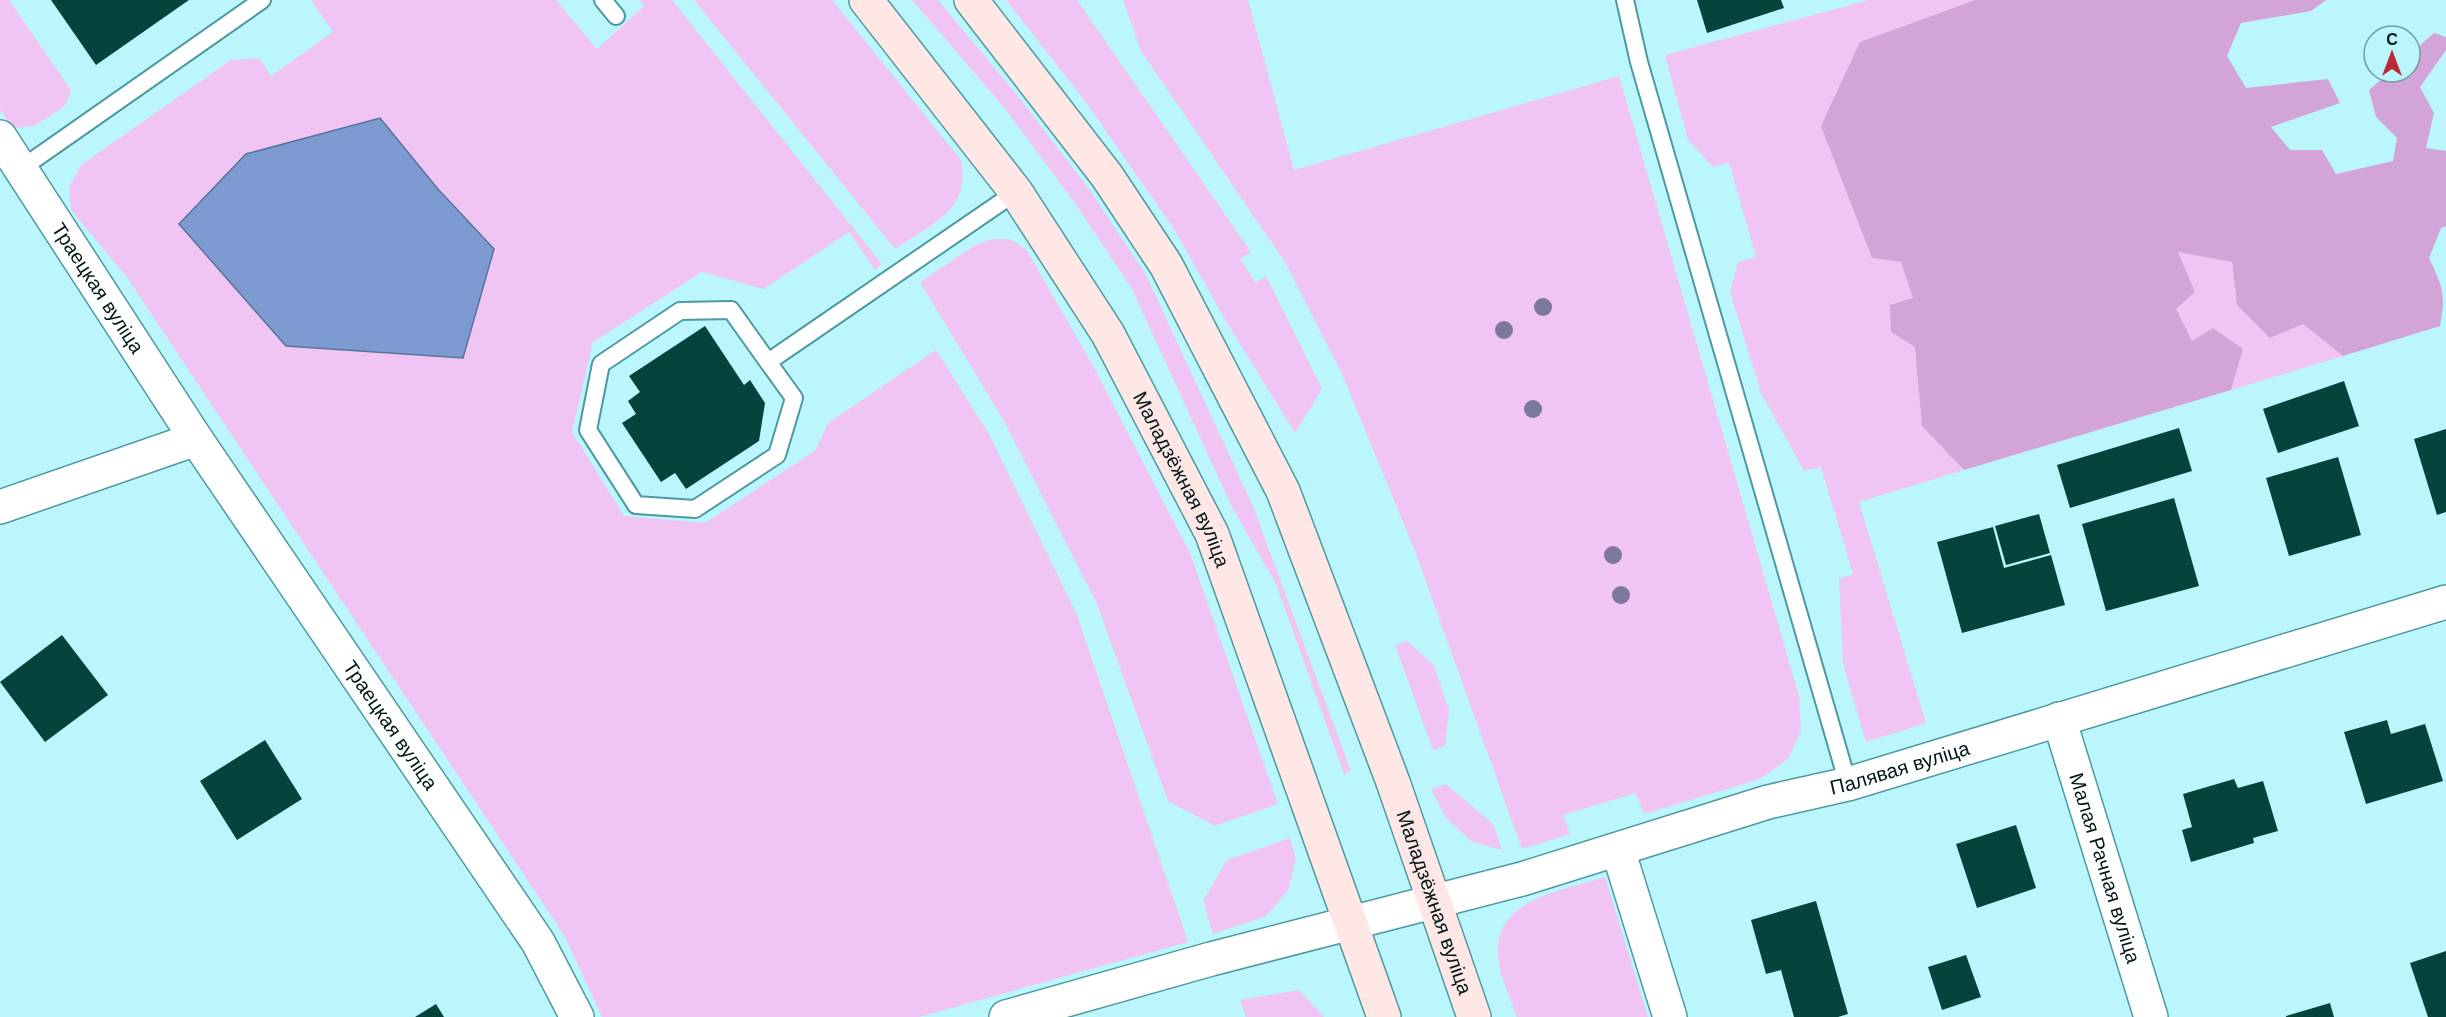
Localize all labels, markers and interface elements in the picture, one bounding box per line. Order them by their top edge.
north arrow [2362,24,2422,84]
text: С [2386,31,2398,48]
street label: Траецкая вуліца [48,219,149,358]
street label: Маладзёжная вуліца [1129,388,1234,571]
street label: Траецкая вуліца [339,656,443,795]
street label: Палявая вуліца [1828,736,1973,799]
street label: Малая Рачная вуліца [2065,770,2145,967]
street label: Маладзёжная вуліца [1393,807,1477,998]

